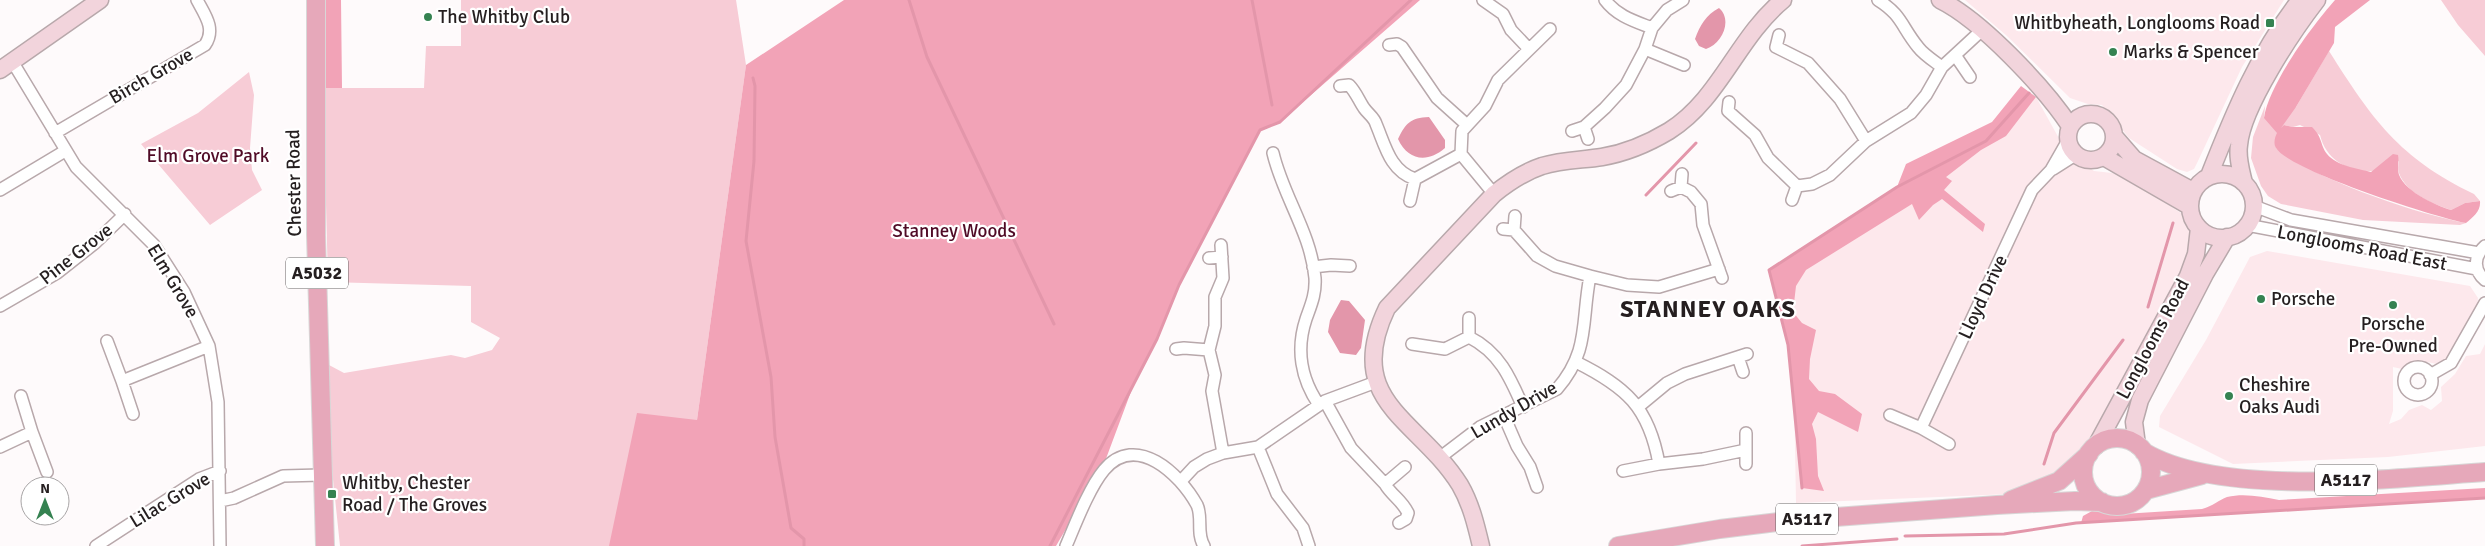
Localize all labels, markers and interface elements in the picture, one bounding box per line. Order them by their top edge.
place label: The Whitby Club [438,5,570,29]
marker: The Whitby Club [422,11,434,23]
place label: Whitbyheath, Longlooms Road [2014,11,2260,35]
marker: Whitbyheath, Longlooms Road [2264,17,2276,29]
place label: Marks & Spencer [2123,40,2259,64]
street label: Birch Grove [105,42,197,110]
marker: Marks & Spencer [2107,46,2119,58]
street label: Chester Road [281,129,307,237]
park label: Elm Grove Park [147,144,270,168]
street label: Pine Grove [35,218,117,290]
park label: Stanney Woods [892,219,1016,243]
street label: Longlooms Road East [2275,220,2449,276]
street label: Elm Grove [142,240,204,322]
street label: Lloyd Drive [1953,251,2013,343]
road number: A5032 [286,258,348,288]
street label: Longlooms Road [2111,275,2195,403]
place label: Porsche [2271,287,2335,311]
marker: Porsche [2255,293,2267,305]
district label: STANNEY OAKS [1620,294,1796,324]
marker: Porsche Pre-Owned [2387,299,2399,311]
place label: Porsche Pre-Owned [2348,312,2438,358]
place label: Cheshire Oaks Audi [2239,373,2320,419]
street label: Lundy Drive [1466,376,1562,444]
marker: Cheshire Oaks Audi [2223,390,2235,402]
road number: A5117 [2315,464,2377,496]
street label: Lilac Grove [125,467,215,533]
place label: Whitby, Chester Road / The Groves [342,471,487,517]
north arrow [20,476,70,526]
text: N [40,480,50,497]
marker: Whitby, Chester Road / The Groves [326,488,338,500]
road number: A5117 [1776,504,1838,534]

